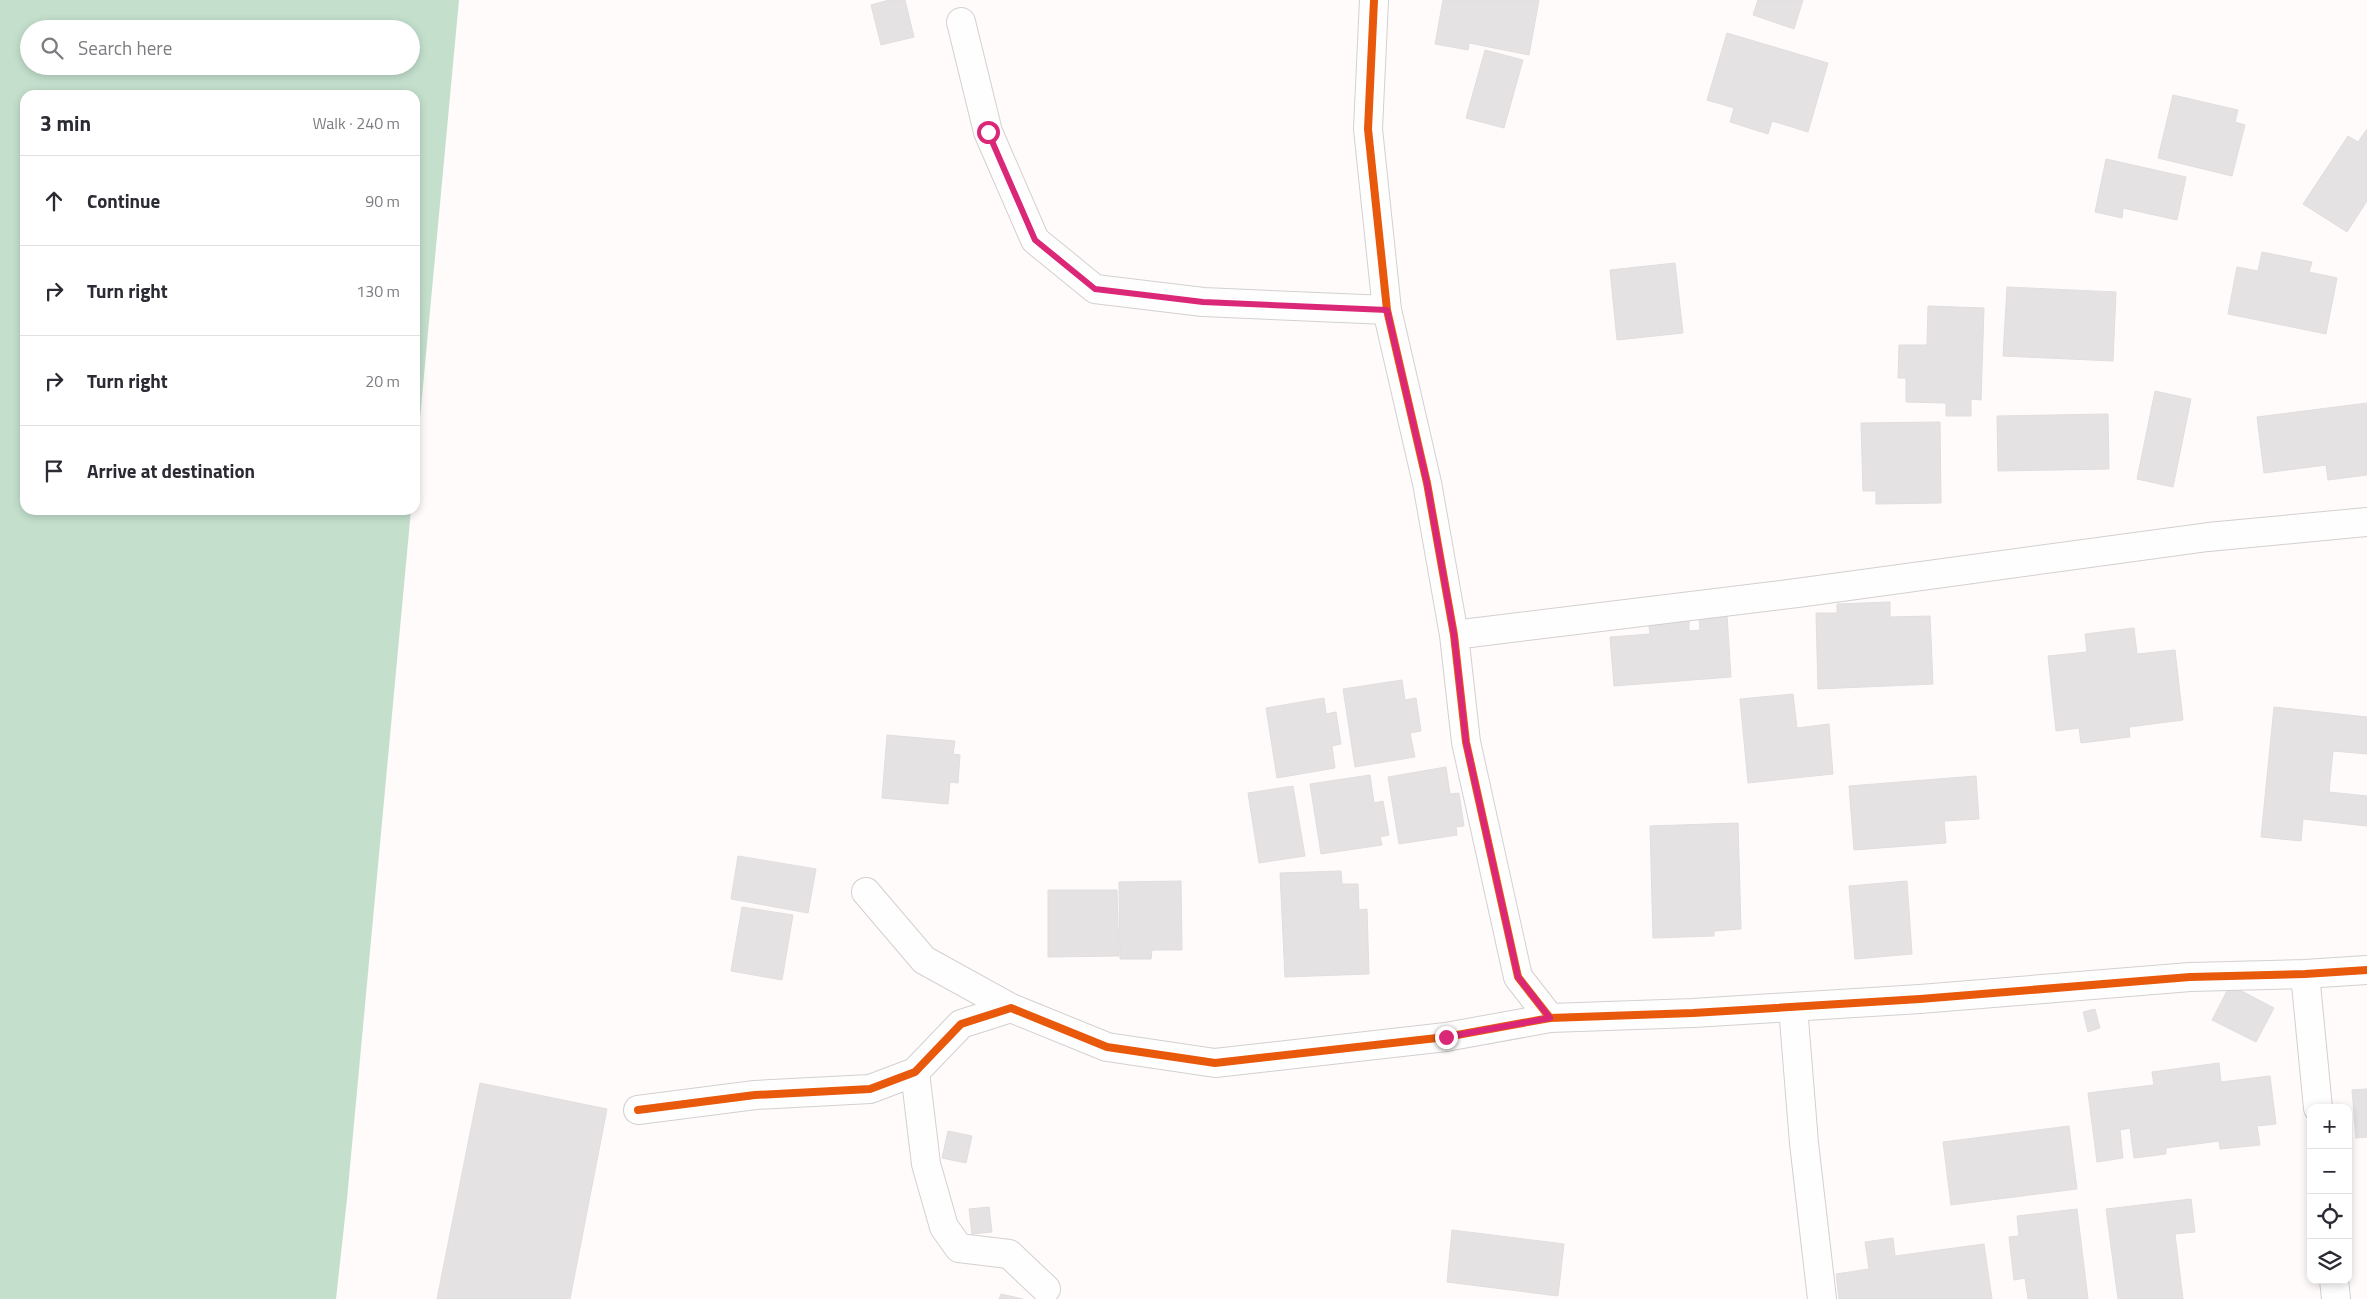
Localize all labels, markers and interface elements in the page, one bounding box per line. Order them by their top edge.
search box [20,20,420,75]
text: Search here [78,33,172,62]
icon: search [38,34,66,62]
text: 3 min [40,107,91,139]
text: Walk · 240 m [312,111,400,135]
route start [977,121,1000,144]
text: Continue [87,186,160,215]
icon: ahead [40,187,68,215]
text: 90 m [365,189,400,213]
text: Turn right [87,276,168,305]
icon: right [40,277,68,305]
text: 130 m [356,279,400,303]
text: Turn right [87,366,168,395]
icon: right [40,367,68,395]
text: 20 m [365,369,400,393]
text: Arrive at destination [87,456,255,485]
icon: arrive [40,457,68,485]
route end [1435,1026,1458,1049]
map controls [2307,1104,2352,1284]
button: + [2307,1104,2352,1149]
button: − [2307,1149,2352,1194]
button: locate [2307,1194,2352,1239]
button: layers [2307,1239,2352,1284]

